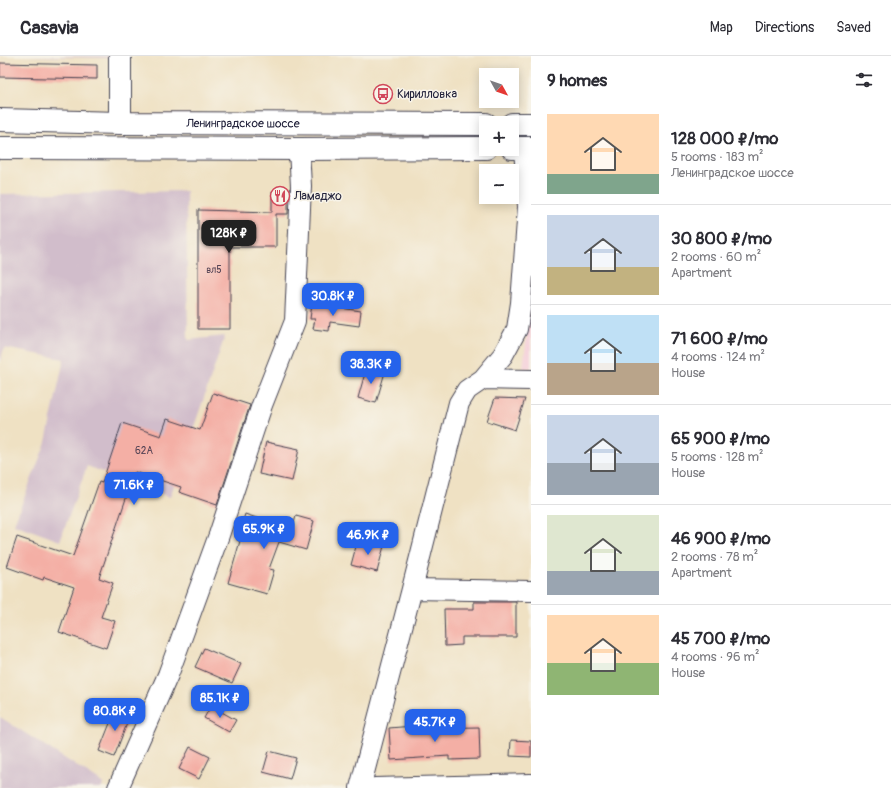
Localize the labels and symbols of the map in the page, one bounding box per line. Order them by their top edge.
north arrow [479,68,519,108]
bus stop icon: Кирилловка [372,83,394,105]
place label: Кирилловка [397,87,457,102]
street label: Ленинградское шоссе [185,116,300,131]
restaurant icon: Ламаджо [269,185,291,207]
place label: Ламаджо [293,189,342,204]
pin: 128K ₽ [196,220,262,254]
house number: вл5 [206,264,222,276]
pin: 30.8K ₽ [296,283,370,317]
pin: 38.3K ₽ [334,351,408,385]
house number: 62А [135,445,153,457]
pin: 71.6K ₽ [97,472,171,506]
pin: 65.9K ₽ [227,516,301,550]
pin: 46.9K ₽ [331,522,405,556]
pin: 85.1K ₽ [183,685,257,719]
pin: 80.8K ₽ [78,698,152,732]
pin: 45.7K ₽ [398,709,472,743]

